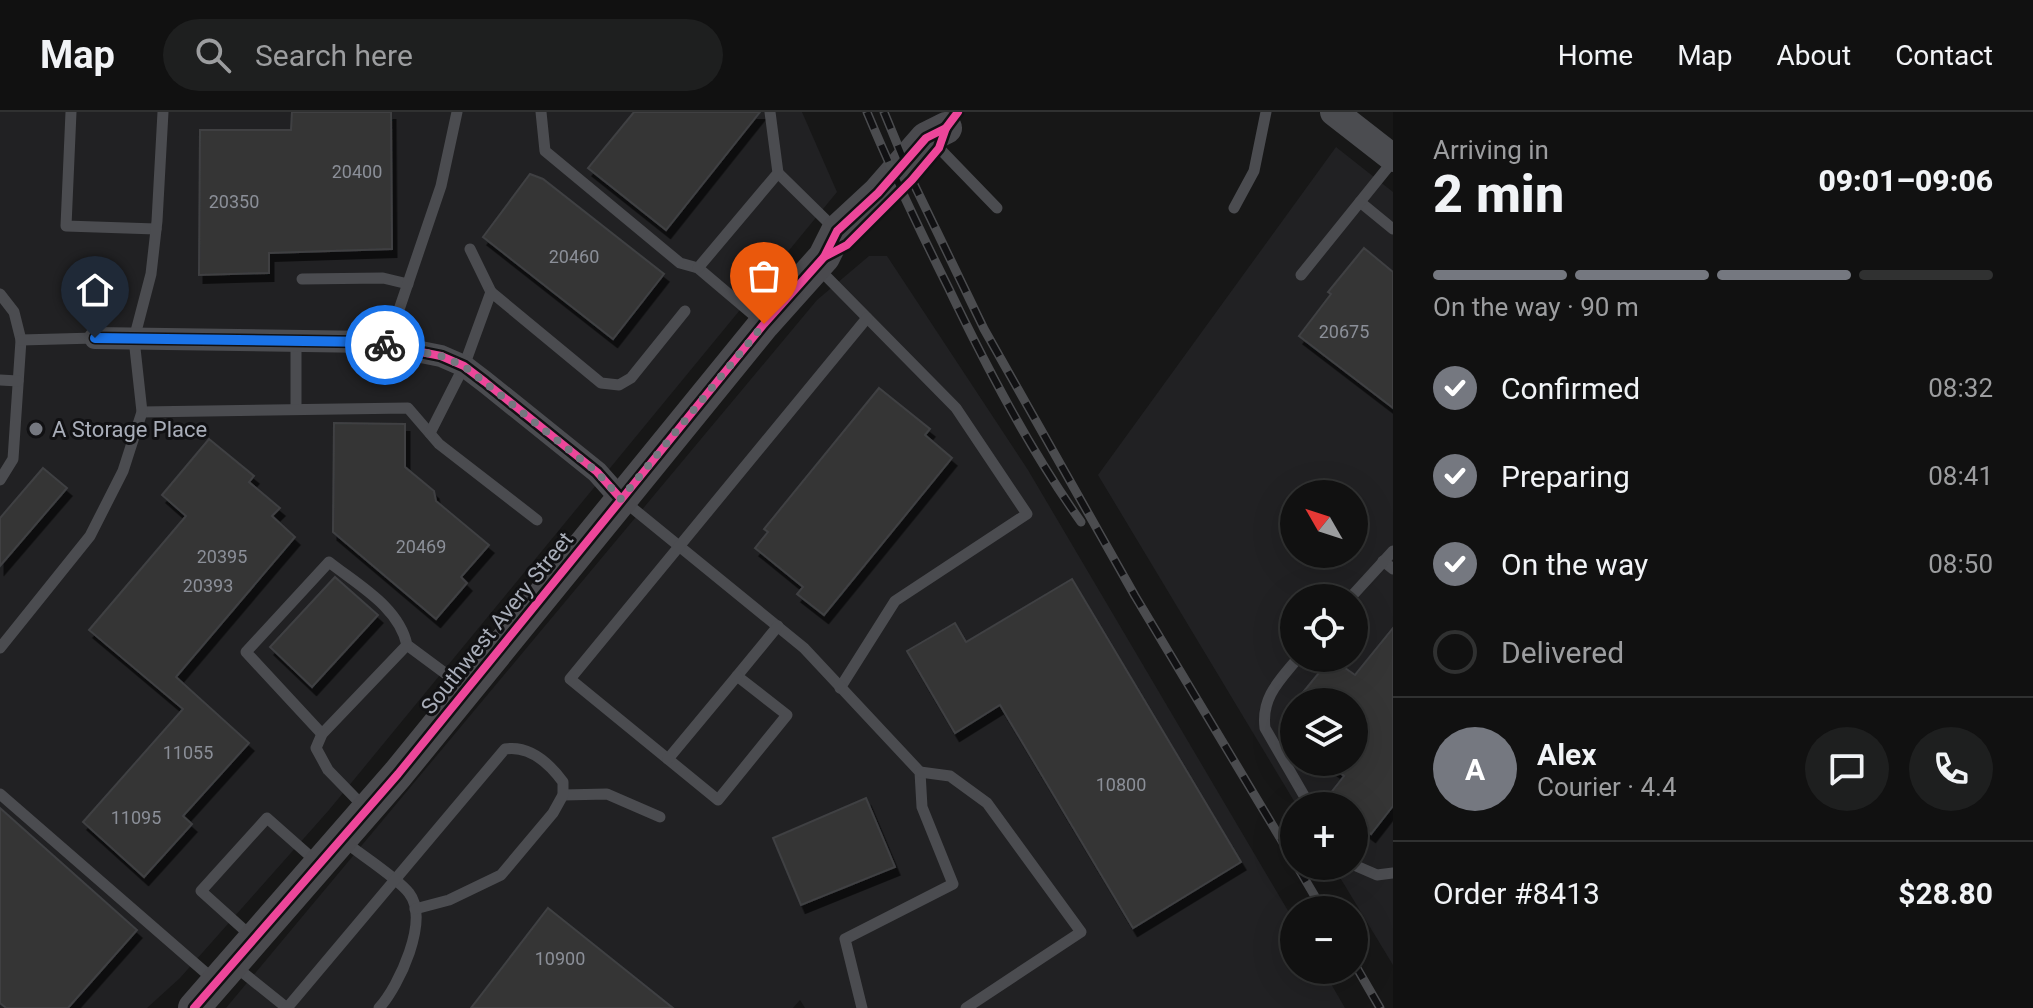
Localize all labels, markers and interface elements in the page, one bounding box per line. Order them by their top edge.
search box [163,19,723,91]
text: Map [40,33,115,77]
icon: search [191,33,235,77]
text: Search here [255,38,413,73]
text: Home [1558,39,1633,72]
text: Map [1677,39,1733,72]
text: About [1777,39,1851,72]
text: Contact [1895,39,1993,72]
text: Arriving in [1433,135,1549,165]
house number: 20400 [332,161,382,182]
text: 09:01–09:06 [1818,163,1993,198]
text: 2 min [1433,164,1564,225]
house number: 20350 [209,191,259,212]
pin [730,242,798,324]
house number: 20460 [549,246,599,267]
icon: bag [742,254,786,298]
pin [61,256,129,338]
icon: home [73,268,117,312]
text: On the way · 90 m [1433,292,1639,322]
courier [345,305,425,385]
house number: 20675 [1319,321,1369,342]
icon: bike [363,323,407,367]
icon: check [1433,366,1477,410]
text: Confirmed [1501,371,1640,406]
text: 08:32 [1928,373,1993,403]
place label: A Storage Place [52,417,207,442]
marker: A Storage Place [27,420,45,438]
icon: check [1433,454,1477,498]
text: Preparing [1501,459,1630,494]
text: 08:41 [1928,461,1993,491]
north arrow [1280,480,1368,568]
map controls [1280,480,1368,984]
street label: Southwest Avery Street [416,527,578,719]
house number: 20469 [396,536,446,557]
icon: check [1433,542,1477,586]
house number: 20395 [197,546,247,567]
text: On the way [1501,547,1648,582]
text: 08:50 [1928,549,1993,579]
house number: 20393 [183,575,233,596]
button: locate [1280,584,1368,672]
text: Delivered [1501,635,1624,670]
button: layers [1280,688,1368,776]
button: chat [1805,727,1889,811]
button: phone [1909,727,1993,811]
text: Alex [1537,737,1597,772]
house number: 11055 [163,742,213,763]
text: A [1465,752,1485,787]
text: Courier · 4.4 [1537,772,1677,802]
house number: 10800 [1096,774,1146,795]
button: + [1280,792,1368,880]
house number: 11095 [111,807,161,828]
text: Order #8413 [1433,876,1600,911]
text: $28.80 [1898,876,1993,911]
button: − [1280,896,1368,984]
house number: 10900 [535,948,585,969]

